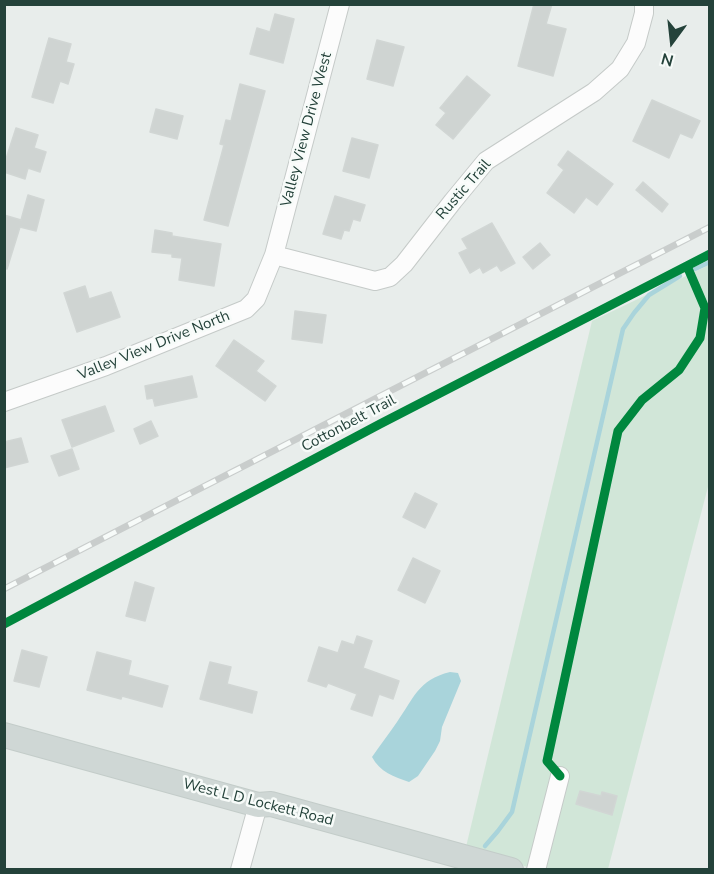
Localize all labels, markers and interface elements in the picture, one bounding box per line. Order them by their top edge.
north arrow [642,12,702,72]
text: N [659,47,676,72]
street label: Valley View Drive West [278,51,336,209]
street label: Rustic Trail [433,156,495,224]
street label: Valley View Drive North [75,307,233,385]
street label: Cottonbelt Trail [299,392,399,456]
street label: West L D Lockett Road [181,776,335,830]

